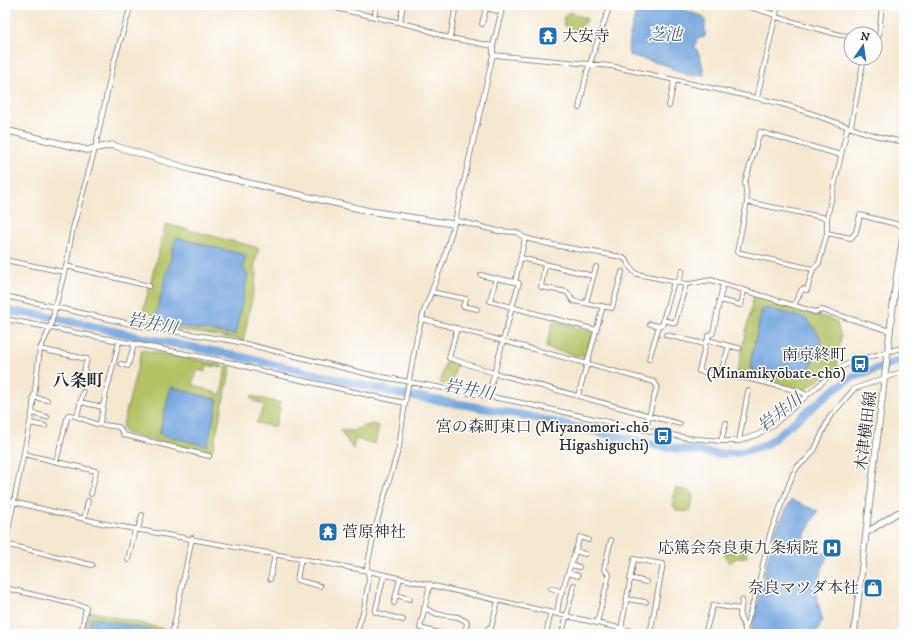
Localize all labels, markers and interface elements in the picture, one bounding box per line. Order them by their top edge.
water label: 芝池 [648,24,684,46]
temple icon: 大安寺 [537,25,559,47]
place label: 大安寺 [562,26,610,46]
north arrow [843,26,883,66]
text: N [859,29,871,45]
water label: 岩井川 [125,308,181,340]
place label: 南京終町 (Minamikyōbate-chō) [706,345,846,383]
bus stop icon: 南京終町 (Minamikyōbate-chō) [849,353,871,375]
district label: 八条町 [53,370,104,392]
water label: 岩井川 [442,375,498,406]
water label: 岩井川 [753,387,808,437]
street label: 木津横田線 [851,390,881,472]
place label: 宮の森町東口 (Miyanomori-chō Higashiguchi) [436,417,649,455]
bus stop icon: 宮の森町東口 (Miyanomori-chō Higashiguchi) [652,425,674,447]
temple icon: 菅原神社 [317,521,339,543]
place label: 菅原神社 [342,522,406,542]
hospital icon: 応篤会奈良東九条病院 [821,537,843,559]
place label: 応篤会奈良東九条病院 [658,538,818,558]
shop icon: 奈良マツダ本社 [862,577,884,599]
place label: 奈良マツダ本社 [748,578,859,598]

